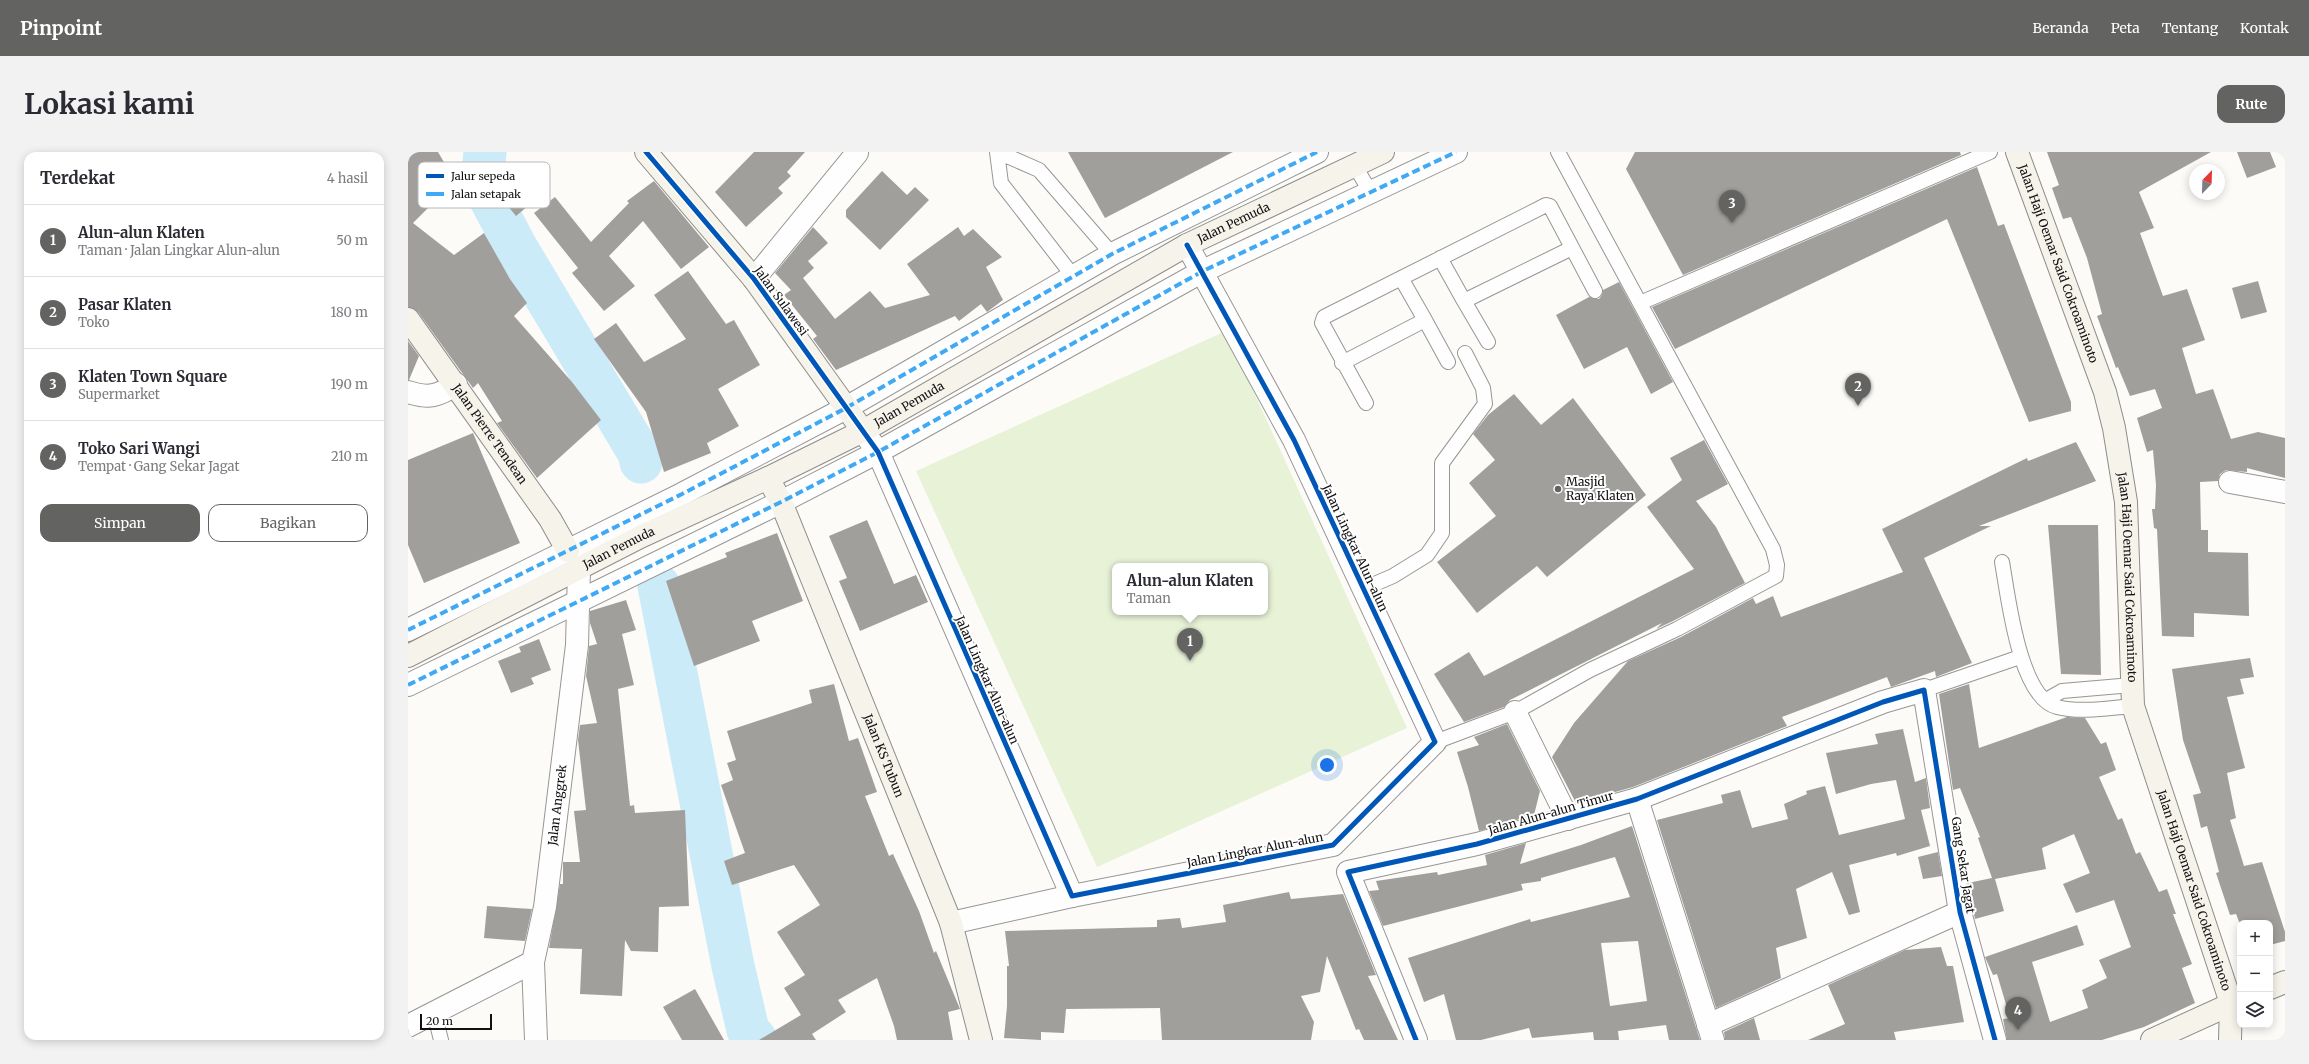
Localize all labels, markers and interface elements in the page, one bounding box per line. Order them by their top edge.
text: Pinpoint [20,16,102,40]
text: Beranda [2033,19,2089,37]
text: Peta [2111,19,2140,37]
text: Tentang [2162,19,2218,37]
text: Kontak [2240,19,2289,37]
button: Rute [2217,85,2285,123]
text: Lokasi kami [24,86,194,122]
street label: Jalan Haji Oemar Said Cokroaminoto [2015,161,2102,365]
legend [418,162,550,208]
north arrow [2189,164,2225,200]
text: Terdekat [40,167,115,189]
text: Jalur sepeda [450,169,515,183]
text: 4 hasil [327,170,368,187]
text: Jalan setapak [450,187,521,201]
pin: 3 [1719,190,1745,223]
street label: Jalan Pemuda [1194,199,1273,246]
text: Alun-alun Klaten [78,223,205,242]
text: 1 [50,232,56,249]
text: 50 m [336,232,368,249]
text: Taman · Jalan Lingkar Alun-alun [78,242,280,259]
street label: Jalan Sulawesi [751,262,812,338]
text: Pasar Klaten [78,295,171,314]
text: 2 [49,304,57,321]
text: 180 m [330,304,368,321]
text: Toko [78,314,110,331]
text: Klaten Town Square [78,367,227,386]
pin: 2 [1845,373,1871,406]
text: 3 [49,376,57,393]
text: 190 m [331,376,368,393]
street label: Jalan Pemuda [870,378,947,431]
street label: Jalan Pierre Tendean [449,380,531,487]
text: Supermarket [78,386,160,403]
text: Toko Sari Wangi [78,439,200,458]
text: 4 [49,448,57,465]
text: 210 m [331,448,368,465]
text: Tempat · Gang Sekar Jagat [78,458,240,475]
street label: Jalan Haji Oemar Said Cokroaminoto [2114,470,2140,683]
place label: Masjid Raya Klaten [1566,474,1634,503]
street label: Jalan Lingkar Alun-alun [1319,481,1392,614]
marker: Masjid Raya Klaten [1553,484,1563,494]
button: Simpan [40,504,200,542]
button: Bagikan [208,504,368,542]
street label: Jalan Pemuda [579,523,657,572]
popup [1112,563,1268,615]
text: Alun-alun Klaten [1127,571,1253,590]
text: Taman [1127,590,1171,607]
street label: Jalan Lingkar Alun-alun [952,613,1023,746]
pin: 1 [1177,628,1203,661]
street label: Jalan KS Tubun [860,711,907,799]
your location [1317,755,1337,775]
street label: Jalan Anggrek [544,763,569,847]
street label: Jalan Alun-alun Timur [1486,787,1616,838]
street label: Jalan Haji Oemar Said Cokroaminoto [2154,787,2234,993]
street label: Gang Sekar Jagat [1948,816,1979,915]
street label: Jalan Lingkar Alun-alun [1184,829,1324,870]
map controls [2237,920,2273,1028]
button: + [2237,920,2273,956]
button: − [2237,956,2273,992]
button: layers [2237,992,2273,1028]
pin: 4 [2005,997,2031,1030]
scale bar [420,1012,492,1031]
text: 20 m [426,1014,453,1028]

